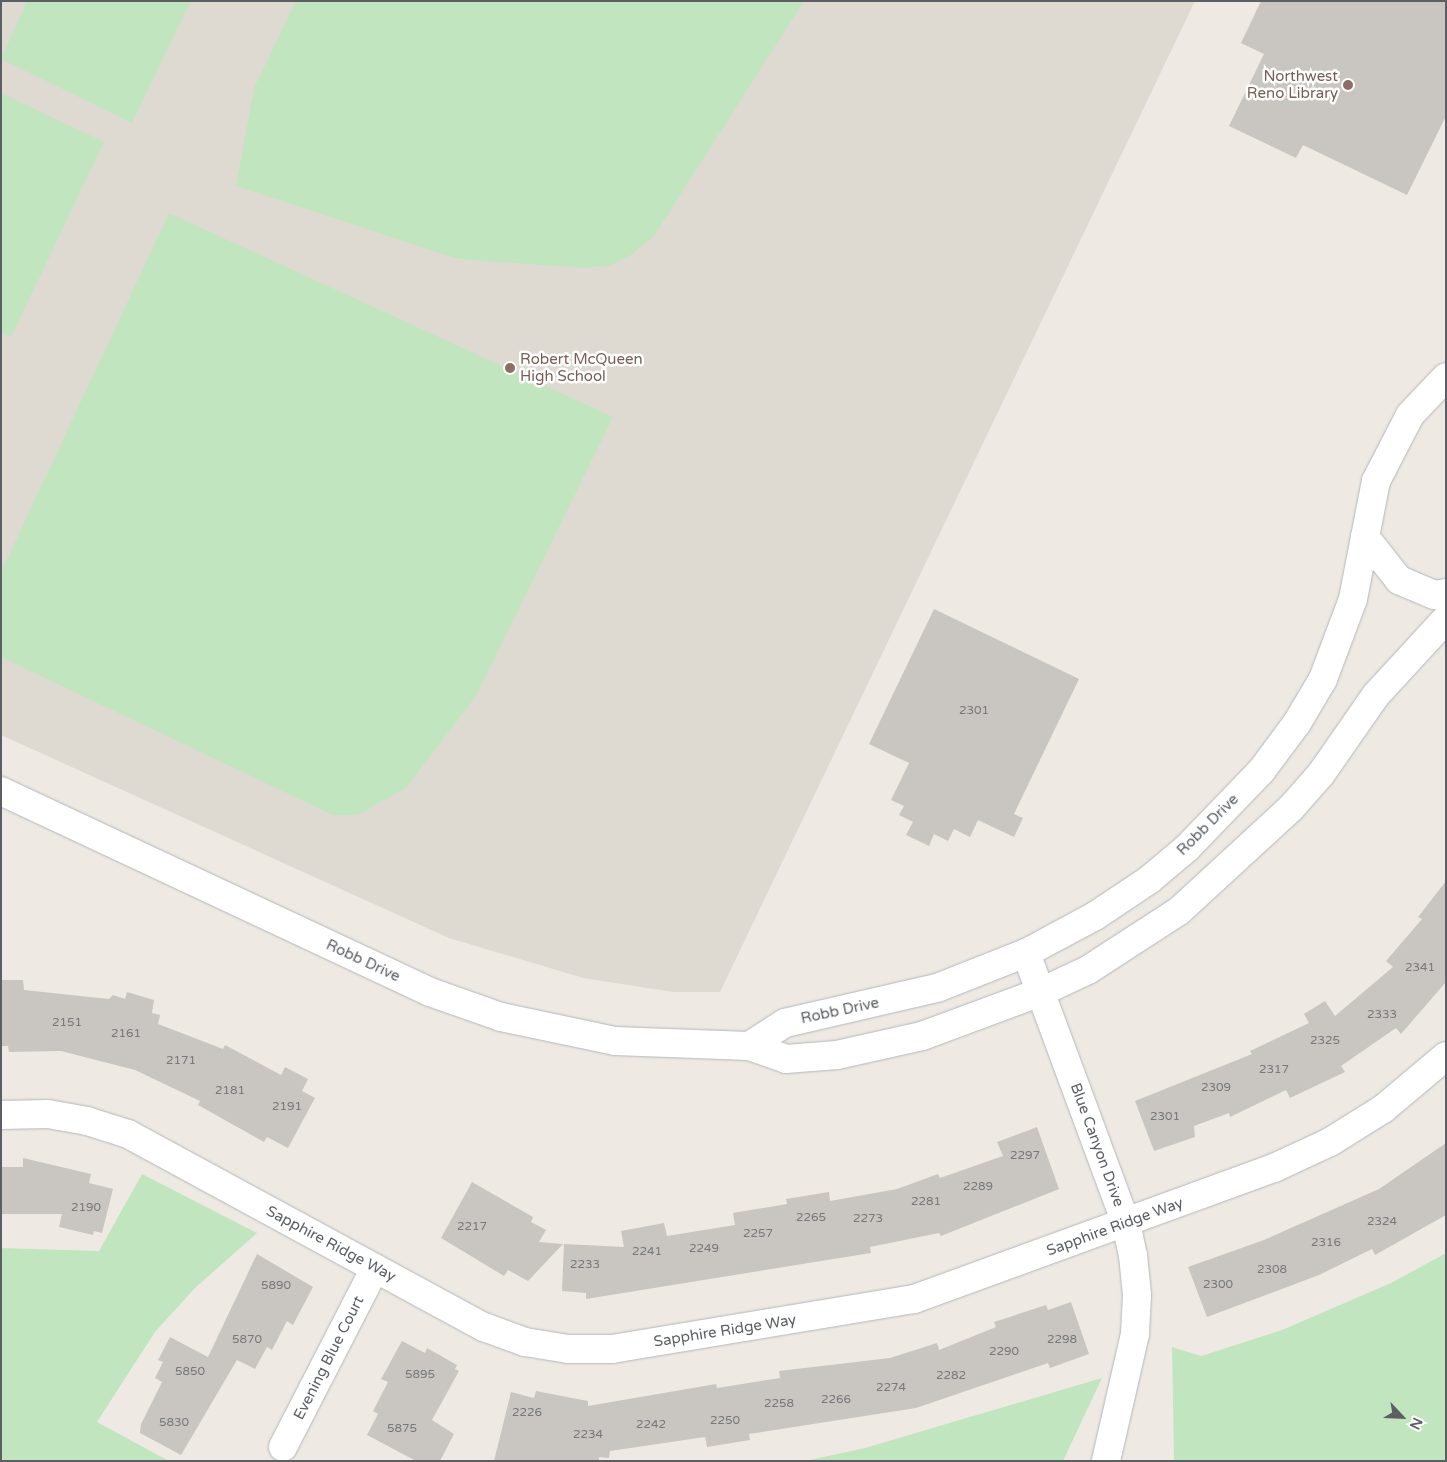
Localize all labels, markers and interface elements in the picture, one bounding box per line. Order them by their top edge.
place label: Northwest Reno Library [1247,67,1338,102]
marker: Northwest Reno Library [1342,79,1354,91]
place label: Robert McQueen High School [520,350,643,385]
marker: Robert McQueen High School [504,362,516,374]
house number: 2301 [959,704,989,718]
street label: Robb Drive [1174,791,1242,859]
street label: Robb Drive [323,936,403,986]
house number: 2341 [1405,961,1435,975]
street label: Robb Drive [799,994,881,1028]
house number: 2333 [1367,1008,1397,1022]
house number: 2151 [52,1016,82,1030]
house number: 2161 [111,1027,141,1041]
house number: 2325 [1310,1034,1340,1048]
house number: 2171 [166,1054,196,1068]
house number: 2317 [1259,1063,1289,1077]
street label: Blue Canyon Drive [1066,1081,1128,1209]
house number: 2309 [1201,1081,1231,1095]
house number: 2181 [215,1084,245,1098]
house number: 2191 [272,1100,302,1114]
house number: 2301 [1150,1110,1180,1124]
house number: 2297 [1010,1149,1040,1163]
house number: 2289 [963,1180,993,1194]
street label: Sapphire Ridge Way [1044,1194,1186,1260]
house number: 2281 [911,1195,941,1209]
house number: 2190 [71,1201,101,1215]
street label: Sapphire Ridge Way [263,1202,399,1286]
house number: 2265 [796,1211,826,1225]
house number: 2273 [853,1212,883,1226]
house number: 2324 [1367,1215,1397,1229]
house number: 2217 [457,1220,487,1234]
house number: 2257 [743,1227,773,1241]
house number: 2316 [1311,1236,1341,1250]
house number: 2249 [689,1242,719,1256]
house number: 2241 [632,1245,662,1259]
house number: 2233 [570,1258,600,1272]
house number: 2308 [1257,1263,1287,1277]
house number: 2300 [1203,1278,1233,1292]
house number: 5890 [261,1279,291,1293]
street label: Evening Blue Court [290,1293,368,1423]
street label: Sapphire Ridge Way [652,1311,798,1351]
house number: 5870 [232,1333,262,1347]
house number: 2298 [1047,1333,1077,1347]
house number: 2290 [989,1345,1019,1359]
house number: 5850 [175,1365,205,1379]
house number: 5895 [405,1368,435,1382]
house number: 2282 [936,1369,966,1383]
house number: 2274 [876,1381,906,1395]
north arrow [1377,1392,1427,1442]
house number: 2266 [821,1393,851,1407]
house number: 2258 [764,1397,794,1411]
house number: 2226 [512,1406,542,1420]
house number: 2250 [710,1414,740,1428]
text: N [1406,1415,1426,1432]
house number: 5830 [159,1416,189,1430]
house number: 2242 [636,1418,666,1432]
house number: 5875 [387,1422,417,1436]
house number: 2234 [573,1428,603,1442]

